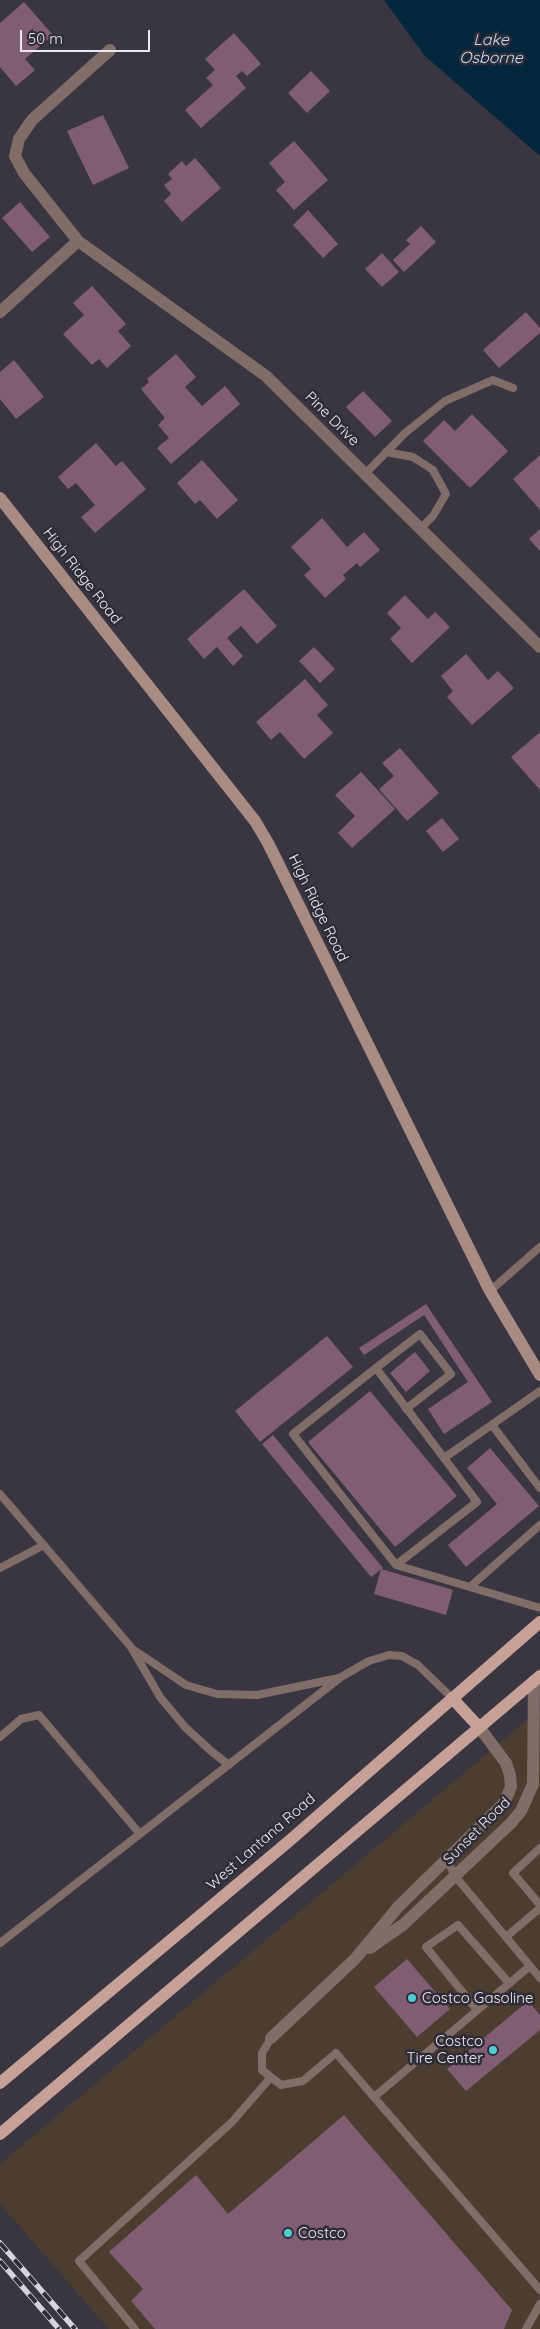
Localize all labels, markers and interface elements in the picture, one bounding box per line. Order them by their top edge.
scale bar [22,20,152,52]
text: 50 m [28,29,63,48]
water label: Lake Osborne [459,30,523,68]
street label: Pine Drive [301,388,363,450]
street label: High Ridge Road [39,524,125,628]
street label: High Ridge Road [284,851,352,965]
street label: West Lantana Road [203,1790,319,1894]
street label: Sunset Road [440,1794,514,1868]
place label: Costco Gasoline [422,1989,533,2007]
marker: Costco Gasoline [406,1992,418,2004]
place label: Costco Tire Center [407,2032,483,2067]
marker: Costco Tire Center [487,2044,499,2056]
place label: Costco [298,2224,346,2242]
marker: Costco [282,2227,294,2239]

